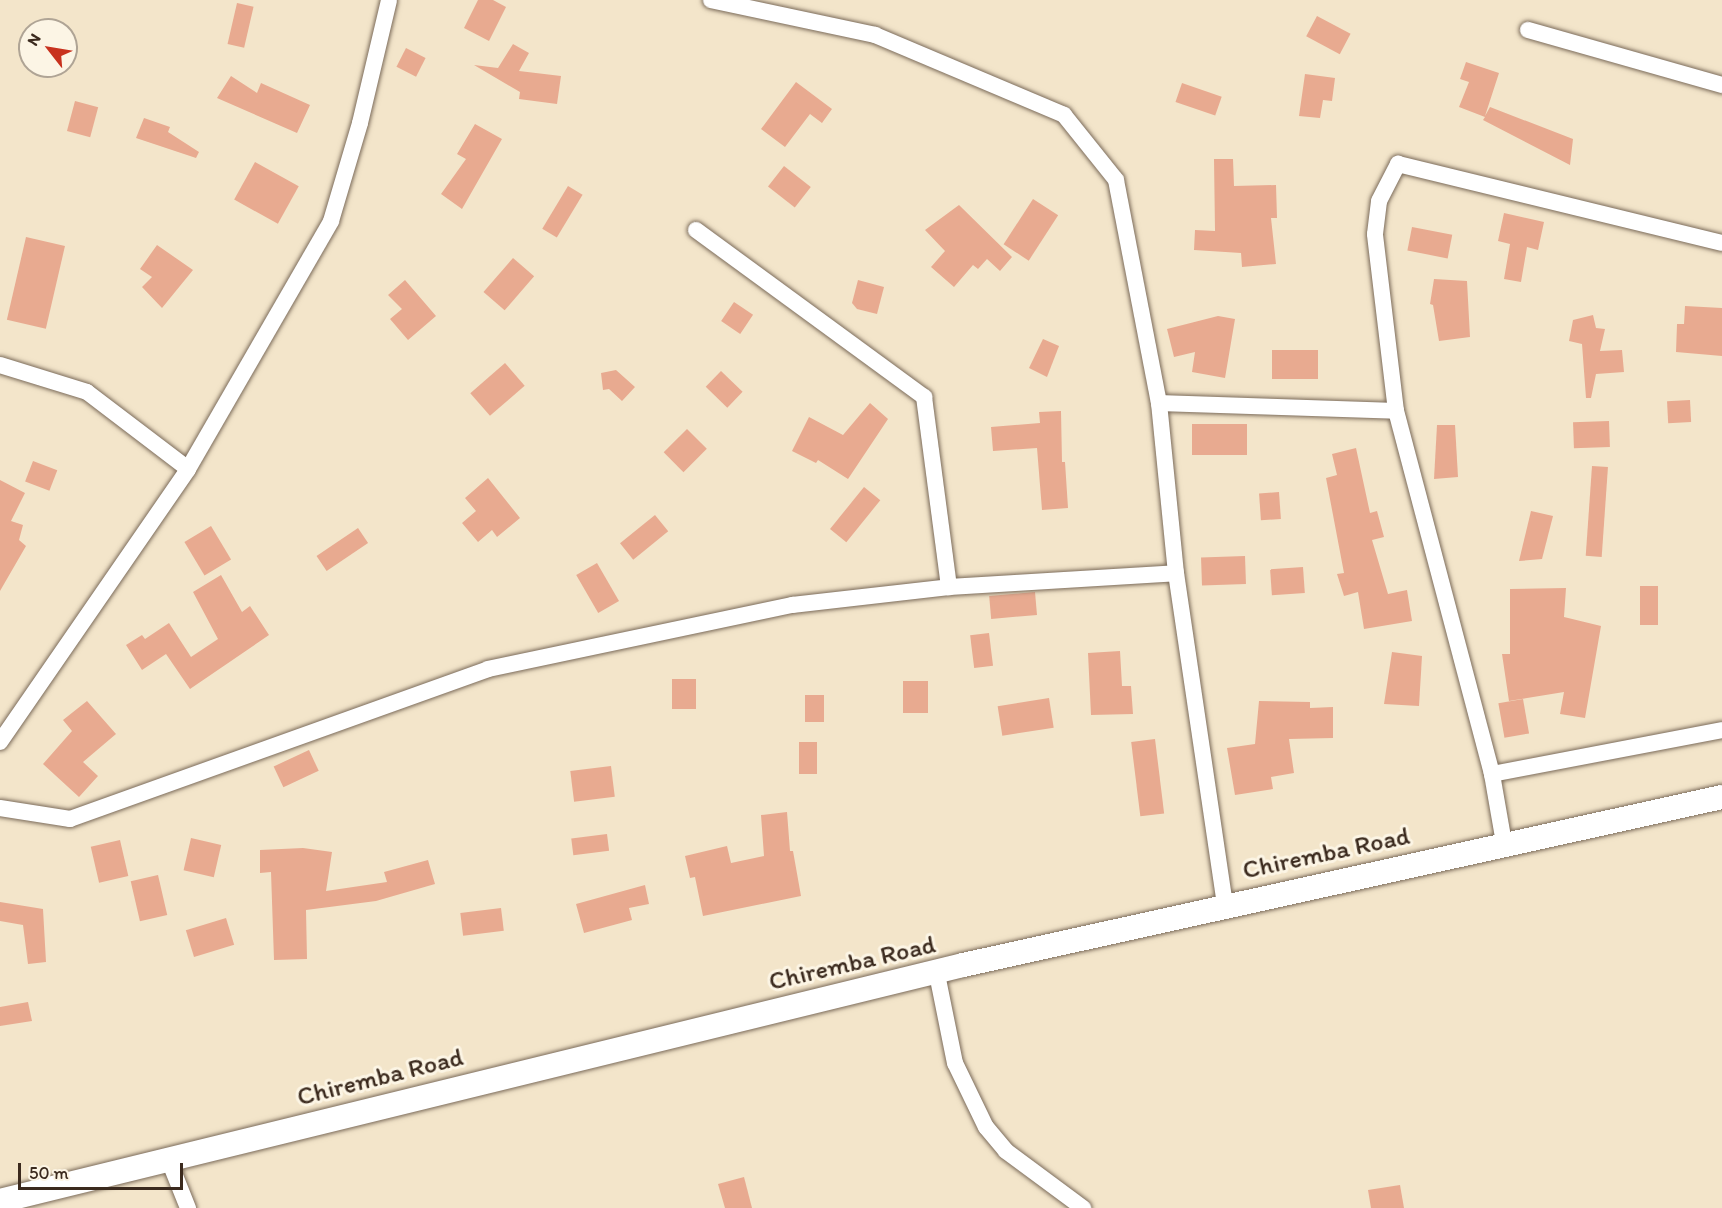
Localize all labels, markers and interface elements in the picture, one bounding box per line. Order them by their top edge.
north arrow [18,18,78,78]
text: N [23,30,45,49]
street label: Chiremba Road [1239,820,1413,886]
street label: Chiremba Road [766,929,938,997]
street label: Chiremba Road [294,1041,466,1113]
scale bar [21,1151,186,1189]
text: 50 m [29,1162,69,1184]

